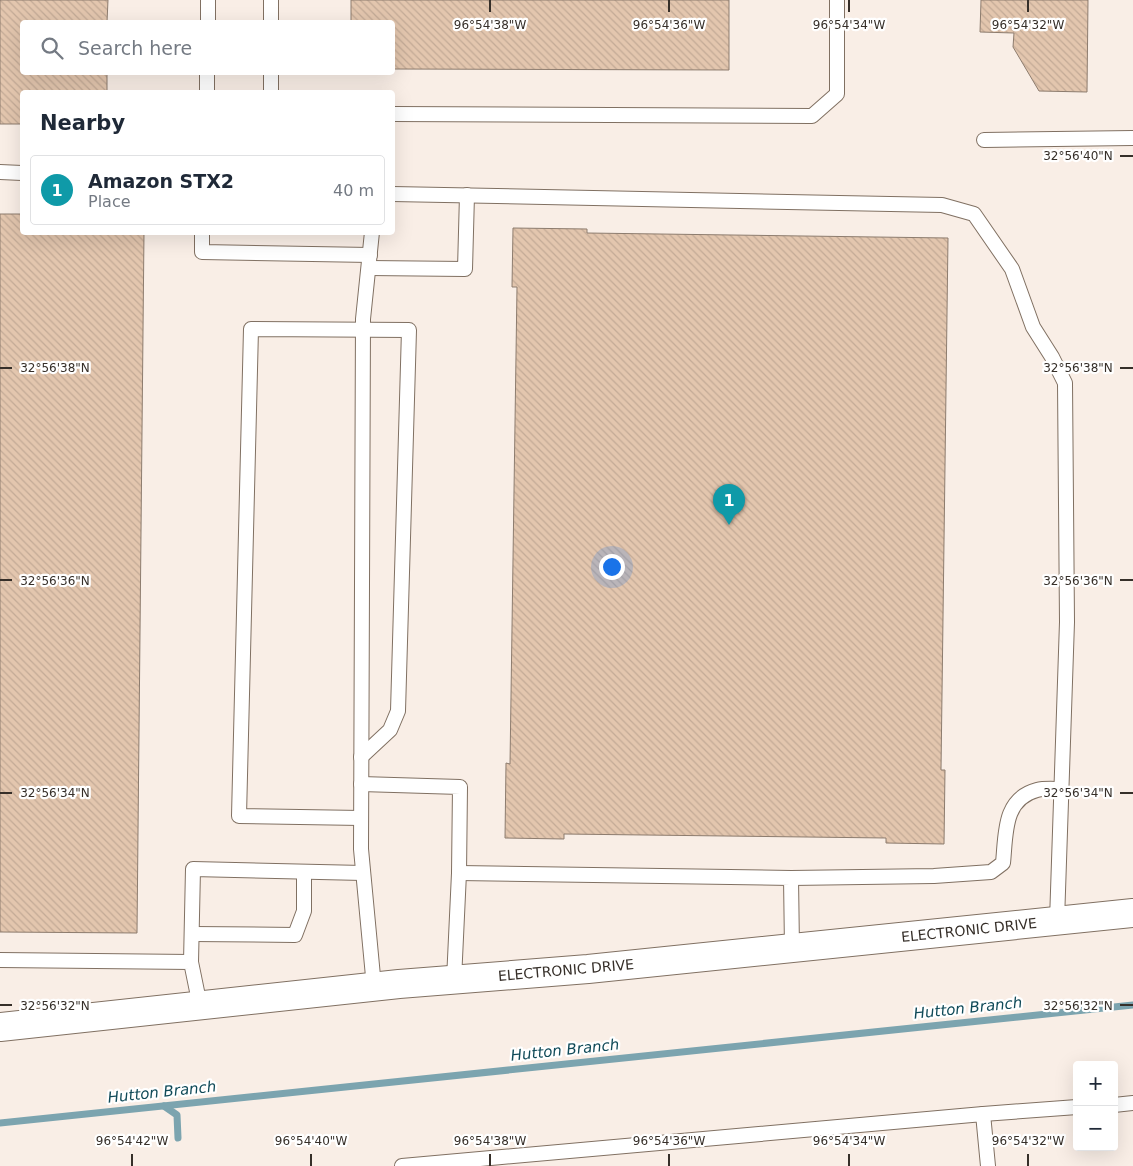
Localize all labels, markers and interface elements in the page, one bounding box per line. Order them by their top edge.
text: 96°54'38"W [454,18,526,32]
text: 96°54'36"W [633,18,705,32]
text: 96°54'34"W [813,18,885,32]
text: 96°54'32"W [992,18,1064,32]
search box [20,20,395,75]
icon: search [38,34,66,62]
text: Search here [78,37,192,59]
text: Nearby [40,111,125,135]
text: 32°56'40"N [1043,149,1113,163]
text: Amazon STX2 [88,170,234,192]
text: 1 [51,181,63,200]
text: 40 m [333,181,374,200]
text: Place [88,192,131,211]
text: 32°56'38"N [20,361,90,375]
text: 32°56'38"N [1043,361,1113,375]
pin: 1 [713,484,745,525]
your location [599,554,625,580]
text: 32°56'36"N [20,574,90,588]
text: 32°56'36"N [1043,574,1113,588]
text: 32°56'34"N [20,786,90,800]
text: 32°56'34"N [1043,786,1113,800]
street label: ELECTRONIC DRIVE [900,915,1038,945]
street label: ELECTRONIC DRIVE [497,956,635,984]
water label: Hutton Branch [913,993,1023,1023]
text: 32°56'32"N [20,999,90,1013]
text: 32°56'32"N [1043,999,1113,1013]
water label: Hutton Branch [510,1035,620,1065]
map controls [1073,1061,1118,1151]
button: + [1073,1061,1118,1106]
water label: Hutton Branch [107,1077,217,1107]
button: − [1073,1106,1118,1151]
text: 96°54'42"W [96,1134,168,1148]
text: 96°54'40"W [275,1134,347,1148]
text: 96°54'38"W [454,1134,526,1148]
text: 96°54'36"W [633,1134,705,1148]
text: 96°54'34"W [813,1134,885,1148]
text: 96°54'32"W [992,1134,1064,1148]

